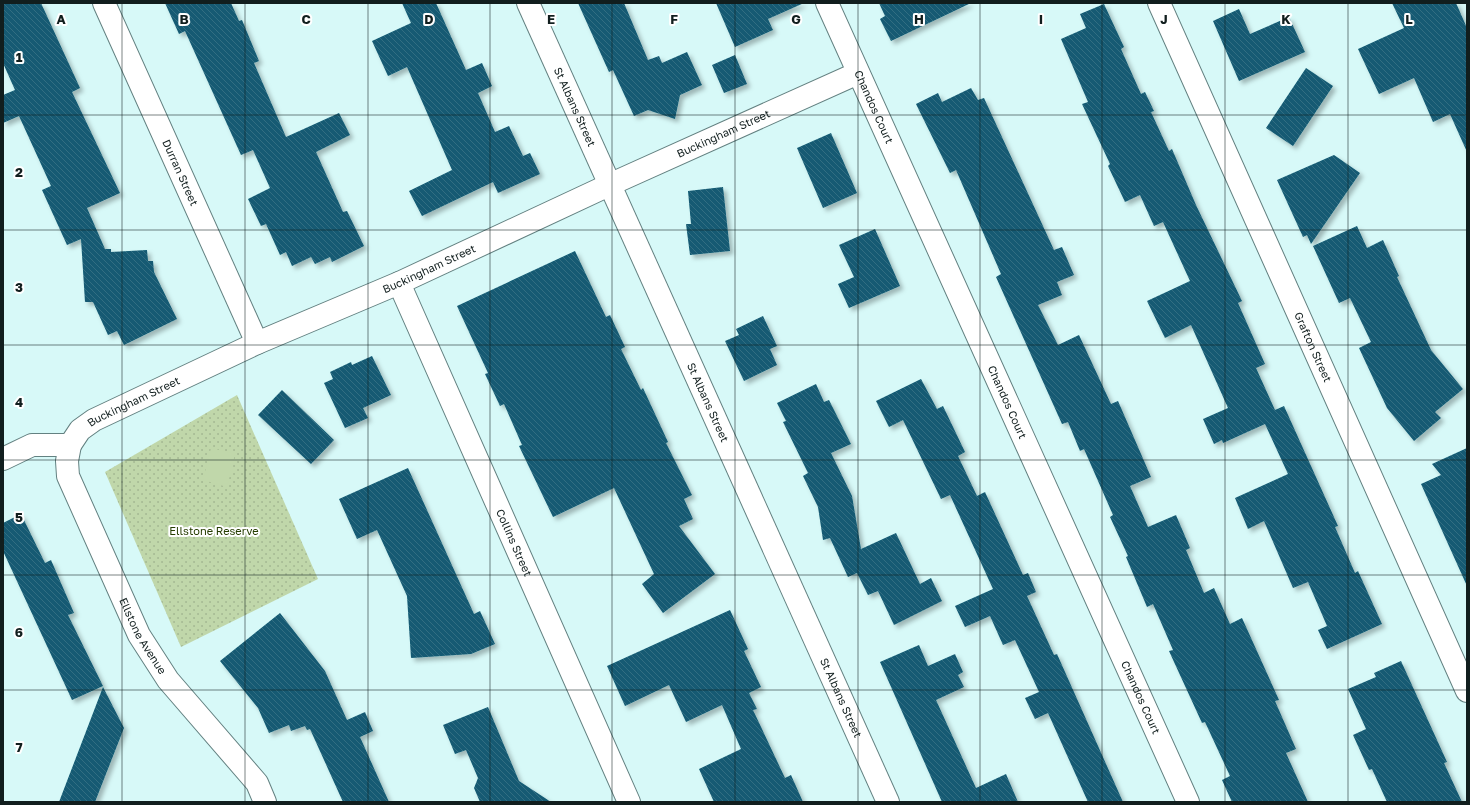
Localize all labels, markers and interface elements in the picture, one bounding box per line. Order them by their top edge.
text: A [56,11,66,27]
text: B [179,11,189,27]
text: C [301,11,311,27]
text: D [424,11,434,27]
text: E [547,11,555,27]
text: F [670,11,678,27]
text: G [791,11,801,27]
text: H [914,11,924,27]
text: I [1039,11,1043,27]
text: J [1160,11,1168,27]
text: K [1281,11,1291,27]
text: L [1405,11,1413,27]
text: 1 [16,49,23,65]
street label: St Albans Street [552,65,599,148]
street label: Chandos Court [852,68,897,145]
street label: Buckingham Street [675,106,772,160]
street label: Durran Street [160,137,201,208]
text: 2 [15,164,23,180]
street label: Buckingham Street [380,241,477,295]
text: 3 [15,279,23,295]
street label: Grafton Street [1292,310,1335,384]
street label: St Albans Street [685,360,732,444]
street label: Chandos Court [986,363,1030,441]
street label: Buckingham Street [84,374,182,429]
text: 4 [15,394,23,410]
street label: Collins Street [494,507,535,578]
text: 5 [15,509,23,525]
park label: Ellstone Reserve [169,524,259,537]
street label: Ellstone Avenue [117,595,169,676]
text: 6 [15,624,23,640]
street label: St Albans Street [818,656,865,739]
street label: Chandos Court [1119,659,1163,736]
text: 7 [15,739,23,755]

